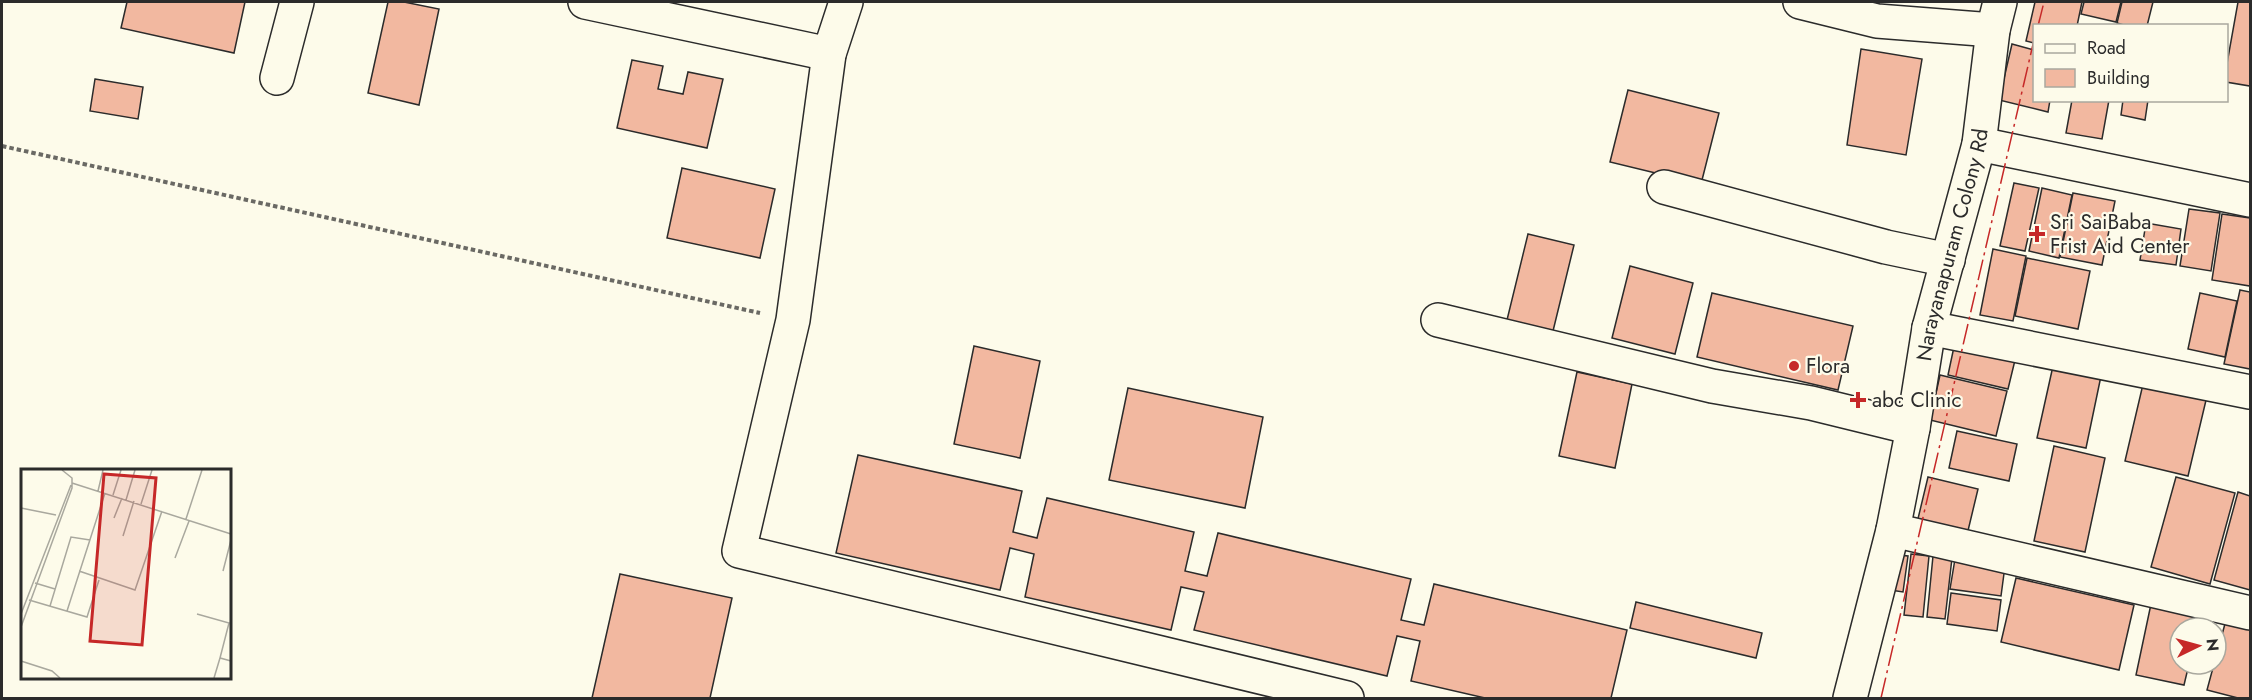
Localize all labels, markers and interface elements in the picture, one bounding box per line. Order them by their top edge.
legend [2033,24,2228,102]
text: Road [2087,35,2126,61]
text: Building [2087,65,2150,91]
street label: Narayanapuram Colony Rd [1909,127,1996,363]
place label: Sri SaiBaba Frist Aid Center [2050,207,2190,261]
marker: Sri SaiBaba Frist Aid Center [2028,225,2046,243]
place label: Flora [1806,351,1850,381]
marker: Flora [1787,359,1801,373]
place label: abc Clinic [1872,385,1962,415]
marker: abc Clinic [1849,391,1867,409]
inset map [21,469,231,679]
north arrow [2168,616,2228,676]
text: N [2200,637,2224,652]

